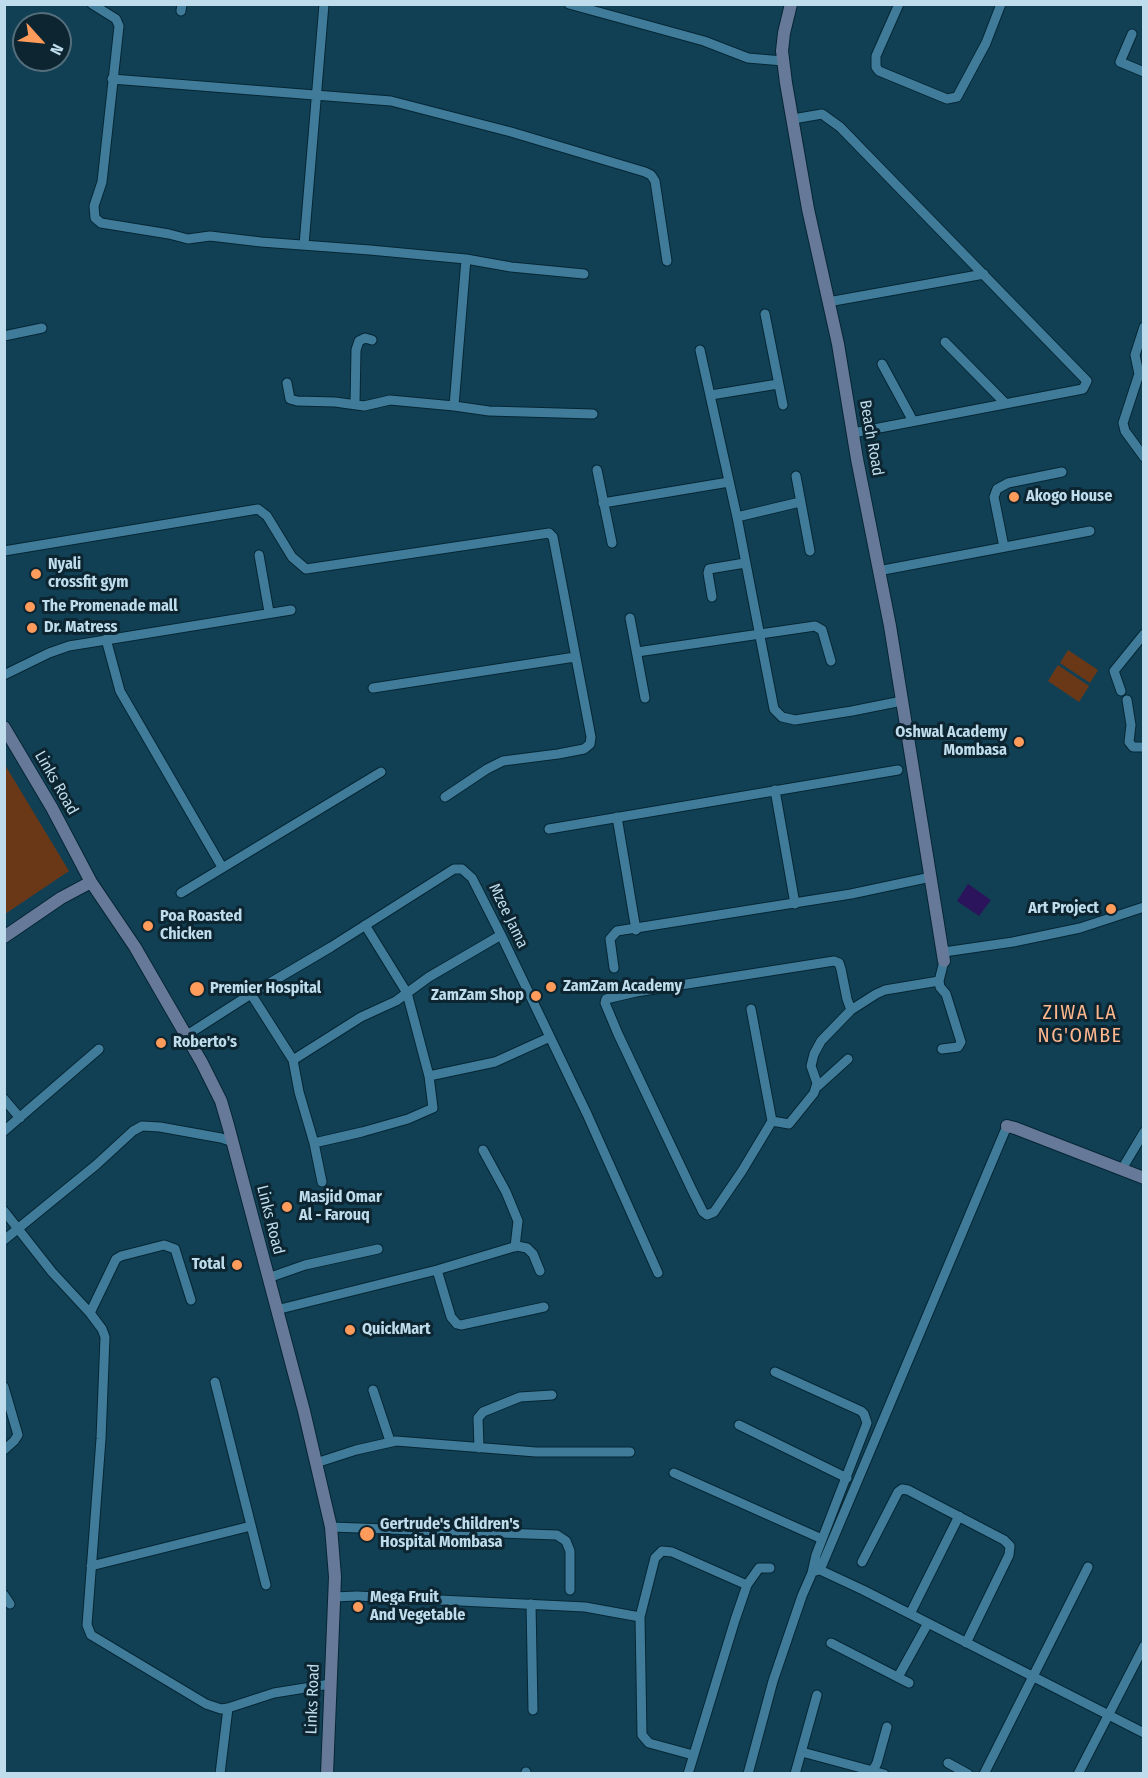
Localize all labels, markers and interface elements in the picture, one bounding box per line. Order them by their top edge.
north arrow [12,12,72,72]
text: N [46,41,67,58]
street label: Beach Road [855,399,887,477]
place label: Akogo House [1026,487,1112,507]
marker: Akogo House [1007,490,1021,504]
place label: Nyali crossfit gym [48,555,128,593]
marker: Nyali crossfit gym [29,567,43,581]
place label: The Promenade mall [42,597,178,617]
marker: The Promenade mall [23,600,37,614]
place label: Dr. Matress [44,618,118,638]
marker: Dr. Matress [25,621,39,635]
place label: Oshwal Academy Mombasa [895,723,1007,761]
marker: Oshwal Academy Mombasa [1012,735,1026,749]
street label: Links Road [30,748,82,818]
street label: Mzee Jama [484,881,532,951]
place label: Art Project [1028,899,1099,919]
marker: Art Project [1104,902,1118,916]
place label: Poa Roasted Chicken [160,907,242,945]
marker: Poa Roasted Chicken [141,919,155,933]
place label: ZamZam Academy [563,977,682,997]
place label: Premier Hospital [210,979,321,999]
marker: Premier Hospital [188,980,206,998]
marker: ZamZam Academy [544,980,558,994]
place label: ZamZam Shop [431,986,524,1006]
marker: ZamZam Shop [529,989,543,1003]
district label: ZIWA LA NG'OMBE [1038,1001,1122,1048]
place label: Roberto's [173,1033,237,1053]
marker: Roberto's [154,1036,168,1050]
street label: Links Road [252,1183,288,1257]
place label: Masjid Omar Al - Farouq [299,1188,382,1226]
marker: Masjid Omar Al - Farouq [280,1200,294,1214]
place label: Total [192,1255,225,1275]
marker: Total [230,1258,244,1272]
place label: QuickMart [362,1320,431,1340]
marker: QuickMart [343,1323,357,1337]
place label: Gertrude's Children's Hospital Mombasa [380,1515,520,1553]
marker: Gertrude's Children's Hospital Mombasa [358,1525,376,1543]
place label: Mega Fruit And Vegetable [370,1588,465,1626]
marker: Mega Fruit And Vegetable [351,1600,365,1614]
street label: Links Road [302,1663,324,1735]

